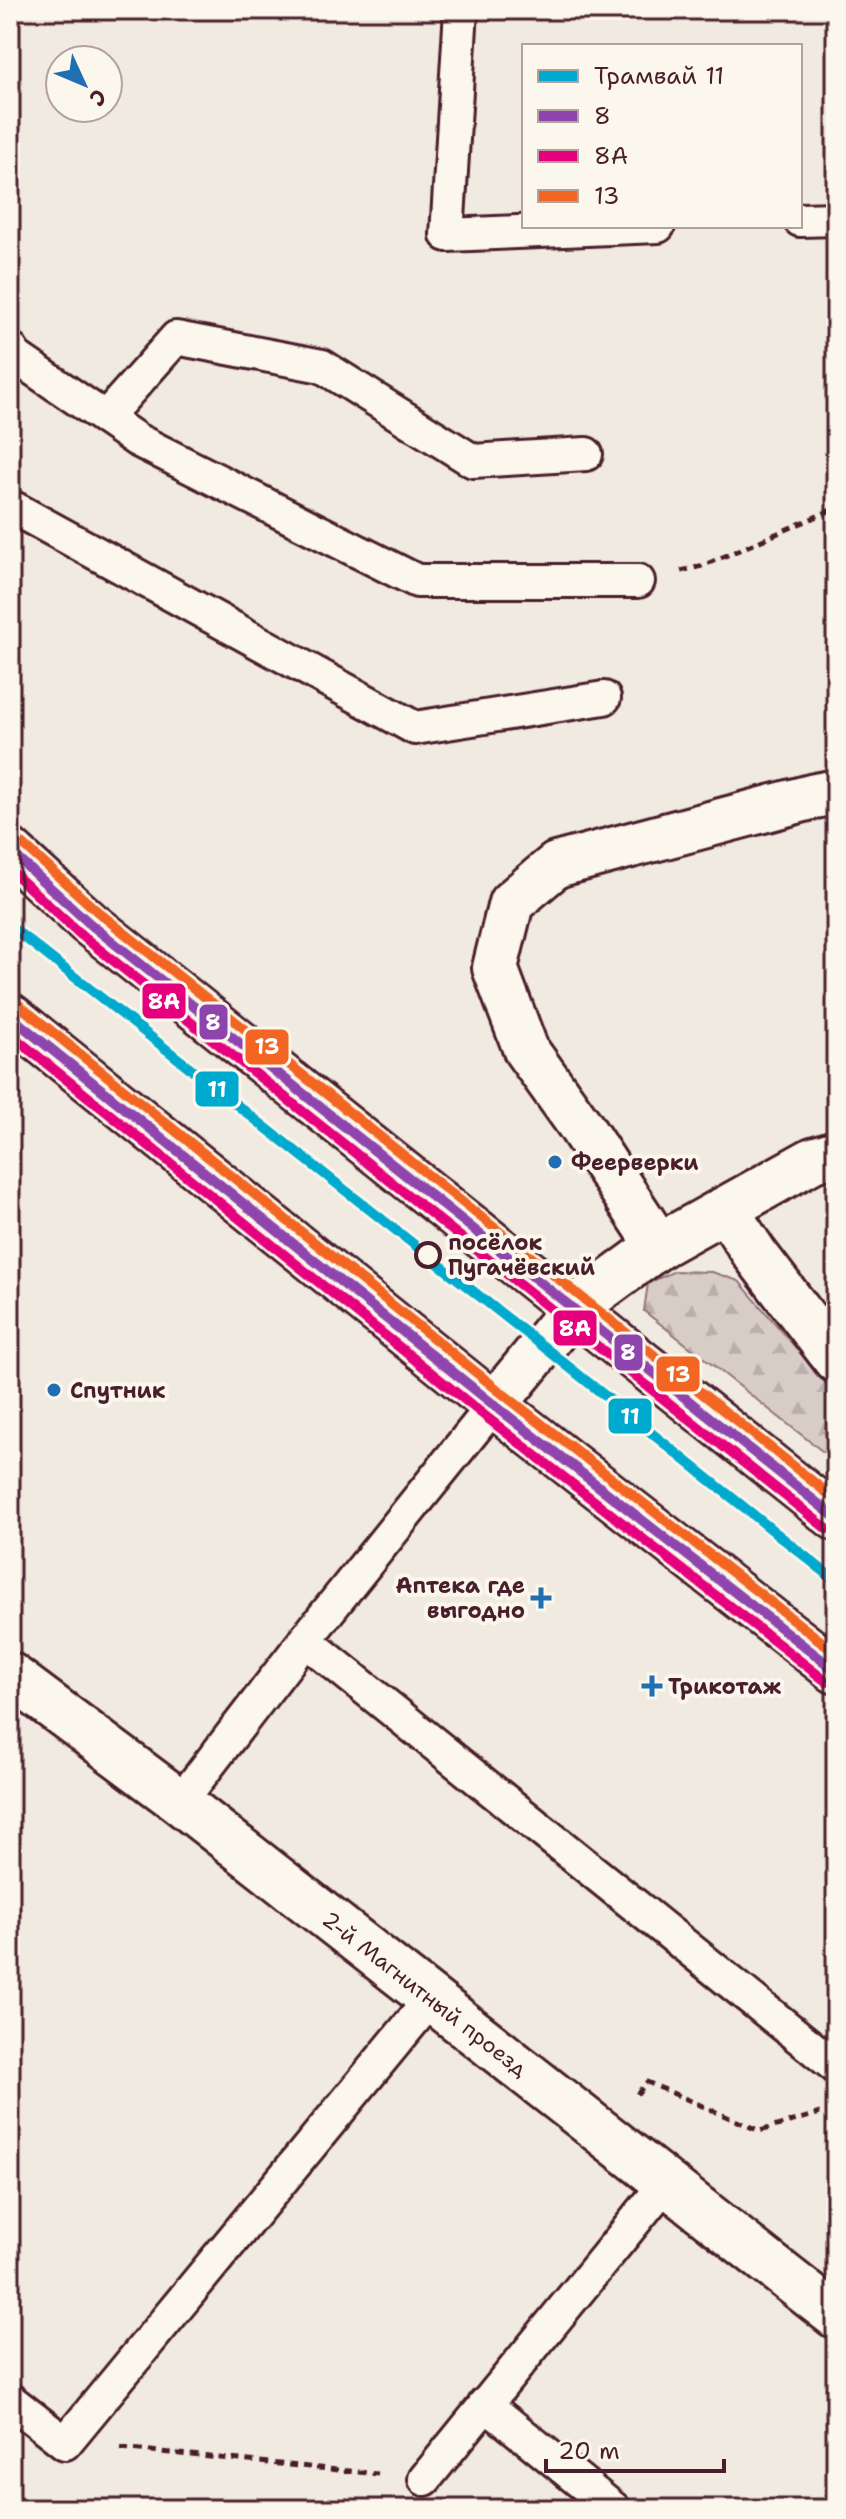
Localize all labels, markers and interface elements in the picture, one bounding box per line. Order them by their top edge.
north arrow [44,44,124,124]
legend [522,44,802,228]
text: Трамвай 11 [594,60,724,92]
text: С [83,83,113,112]
text: 8 [594,100,611,132]
text: 8А [594,140,628,172]
text: 13 [594,180,620,212]
line badge: 8А [141,982,187,1020]
text: 8А [148,987,180,1016]
line badge: 8 [198,1003,229,1041]
text: 8 [205,1008,221,1037]
line badge: 13 [244,1028,290,1066]
text: 13 [255,1032,279,1061]
line badge: 11 [194,1070,240,1108]
text: 11 [207,1075,227,1104]
place label: Феерверки [571,1148,699,1177]
marker: Феерверки [546,1153,564,1171]
place label: посёлок Пугачёвский [448,1228,595,1282]
marker: посёлок Пугачёвский [415,1242,441,1268]
line badge: 8А [552,1309,598,1347]
text: 8А [559,1314,591,1343]
line badge: 8 [613,1333,644,1372]
text: 8 [620,1338,636,1367]
line badge: 13 [655,1355,701,1393]
text: 13 [666,1360,690,1389]
place label: Спутник [70,1376,166,1405]
marker: Спутник [45,1381,63,1399]
line badge: 11 [607,1397,653,1435]
text: 11 [620,1402,640,1431]
place label: Аптека где выгодно [396,1571,525,1625]
marker: Аптека где выгодно [532,1589,550,1607]
place label: Трикотаж [668,1672,782,1701]
marker: Трикотаж [643,1677,661,1695]
street label: 2-й Магнитный проезд [316,1905,534,2083]
scale bar [546,2423,724,2473]
text: 20 m [558,2435,620,2467]

